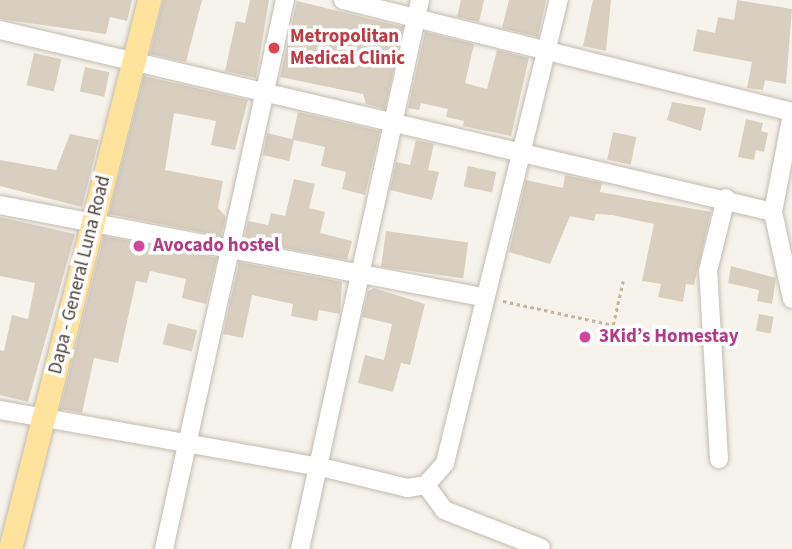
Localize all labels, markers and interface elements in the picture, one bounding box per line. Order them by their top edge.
place label: Metropolitan Medical Clinic [290,26,405,70]
marker: Metropolitan Medical Clinic [264,38,284,58]
street label: Dapa - General Luna Road [44,173,116,377]
place label: Avocado hostel [153,235,279,257]
marker: Avocado hostel [131,238,147,254]
place label: 3Kid’s Homestay [599,326,739,348]
marker: 3Kid’s Homestay [577,329,593,345]

